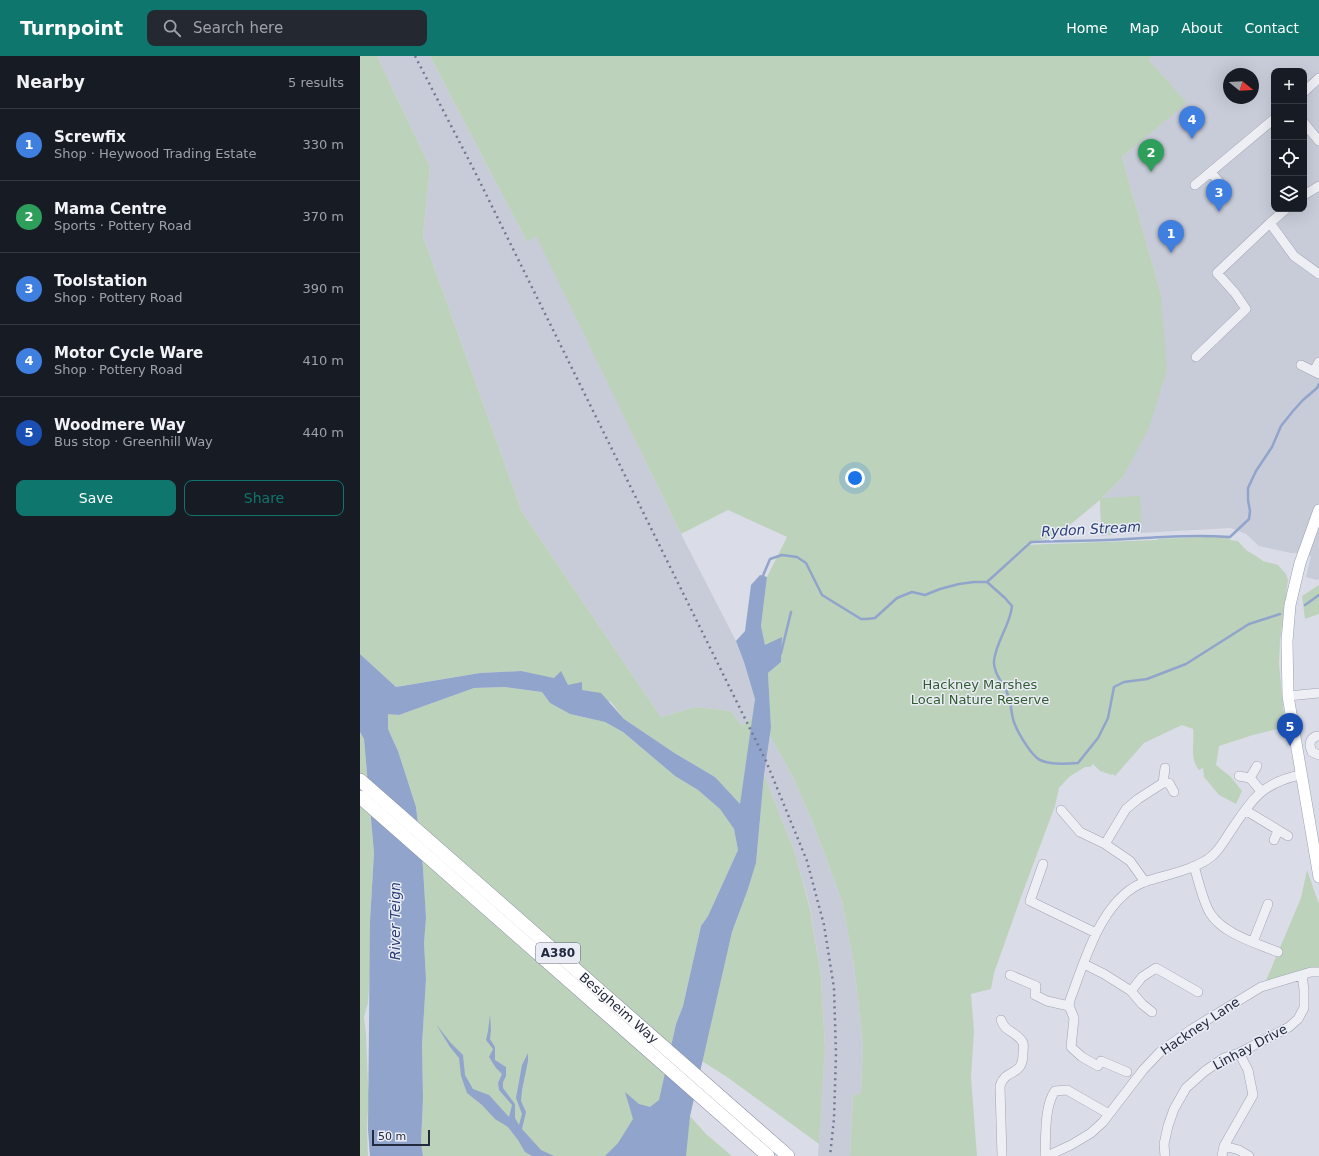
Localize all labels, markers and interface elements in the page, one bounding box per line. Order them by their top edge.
search box [147,10,427,46]
text: Turnpoint [20,17,123,39]
icon: search [161,17,183,39]
text: Search here [193,19,283,37]
text: Home [1066,20,1108,36]
text: Map [1130,20,1159,36]
text: About [1181,20,1223,36]
text: Contact [1245,20,1299,36]
north arrow [1223,68,1259,104]
map controls [1271,68,1307,212]
button: + [1271,68,1307,104]
text: Nearby [16,72,85,92]
text: 5 results [288,75,344,90]
button: − [1271,104,1307,140]
pin: 4 [1179,106,1205,139]
text: Screwfix [54,128,126,146]
text: 1 [24,137,34,152]
text: 330 m [302,137,344,152]
pin: 2 [1138,139,1164,172]
button: locate [1271,140,1307,176]
text: Shop · Heywood Trading Estate [54,146,256,161]
button: layers [1271,176,1307,212]
pin: 3 [1206,179,1232,212]
text: Mama Centre [54,200,167,218]
text: 2 [24,209,34,224]
text: 370 m [302,209,344,224]
text: Sports · Pottery Road [54,218,191,233]
pin: 1 [1158,220,1184,253]
text: Toolstation [54,272,148,290]
text: 3 [24,281,34,296]
text: 390 m [302,281,344,296]
text: Shop · Pottery Road [54,290,182,305]
text: Motor Cycle Ware [54,344,203,362]
text: 4 [24,353,34,368]
text: 410 m [302,353,344,368]
text: Shop · Pottery Road [54,362,182,377]
text: Woodmere Way [54,416,185,434]
text: 5 [24,425,34,440]
text: 440 m [302,425,344,440]
text: Bus stop · Greenhill Way [54,434,213,449]
your location [845,468,865,488]
button: Save [16,480,176,516]
button: Share [184,480,344,516]
water label: Rydon Stream [1041,518,1141,540]
park label: Hackney Marshes Local Nature Reserve [911,677,1049,707]
pin: 5 [1277,713,1303,746]
water label: River Teign [387,882,403,960]
road number: A380 [536,943,580,963]
street label: Besigheim Way [577,969,662,1047]
street label: Hackney Lane [1158,994,1242,1058]
street label: Linhay Drive [1210,1021,1290,1073]
scale bar [372,1128,430,1147]
text: 50 m [378,1130,406,1143]

